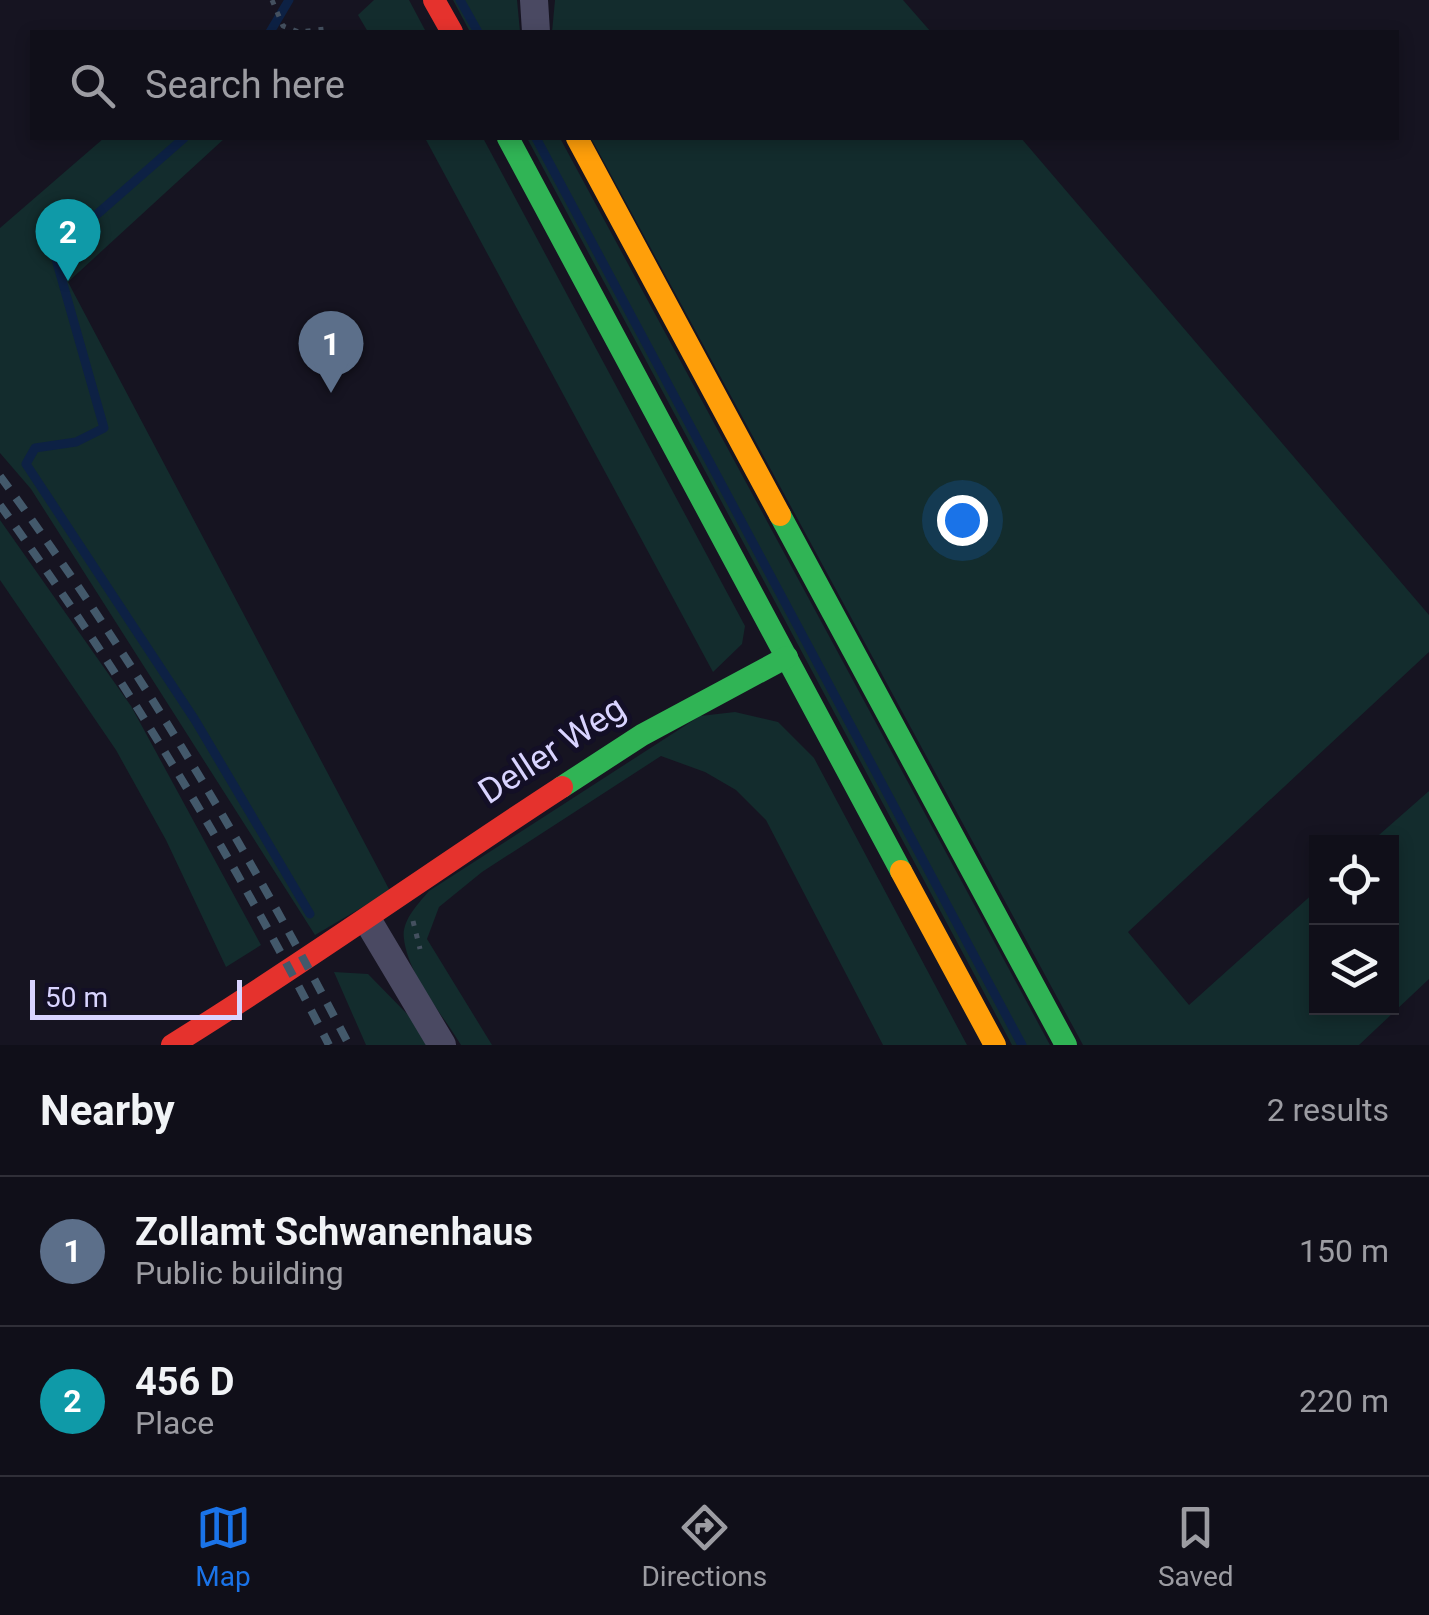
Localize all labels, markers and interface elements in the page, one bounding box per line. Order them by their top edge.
search box [30,30,1399,140]
icon: search [65,58,120,113]
text: Search here [145,63,345,107]
pin: 2 [36,198,100,281]
pin: 1 [298,310,364,393]
your location [937,495,988,546]
street label: Deller Weg [471,687,633,813]
map controls [1309,835,1399,1015]
button: locate [1309,835,1399,925]
button: layers [1309,925,1399,1015]
scale bar [30,975,242,1020]
text: 50 m [45,981,108,1014]
text: Nearby [40,1086,175,1135]
text: 2 results [1267,1091,1389,1129]
text: Zollamt Schwanenhaus [135,1210,533,1254]
text: 1 [63,1232,82,1270]
text: 150 m [1299,1232,1389,1270]
text: Public building [135,1254,344,1292]
text: 456 D [135,1360,235,1404]
text: 2 [63,1382,82,1420]
text: 220 m [1299,1382,1389,1420]
text: Place [135,1404,214,1442]
tab: Map [195,1500,251,1593]
tab: Directions [641,1500,767,1593]
tab: Saved [1158,1500,1234,1593]

